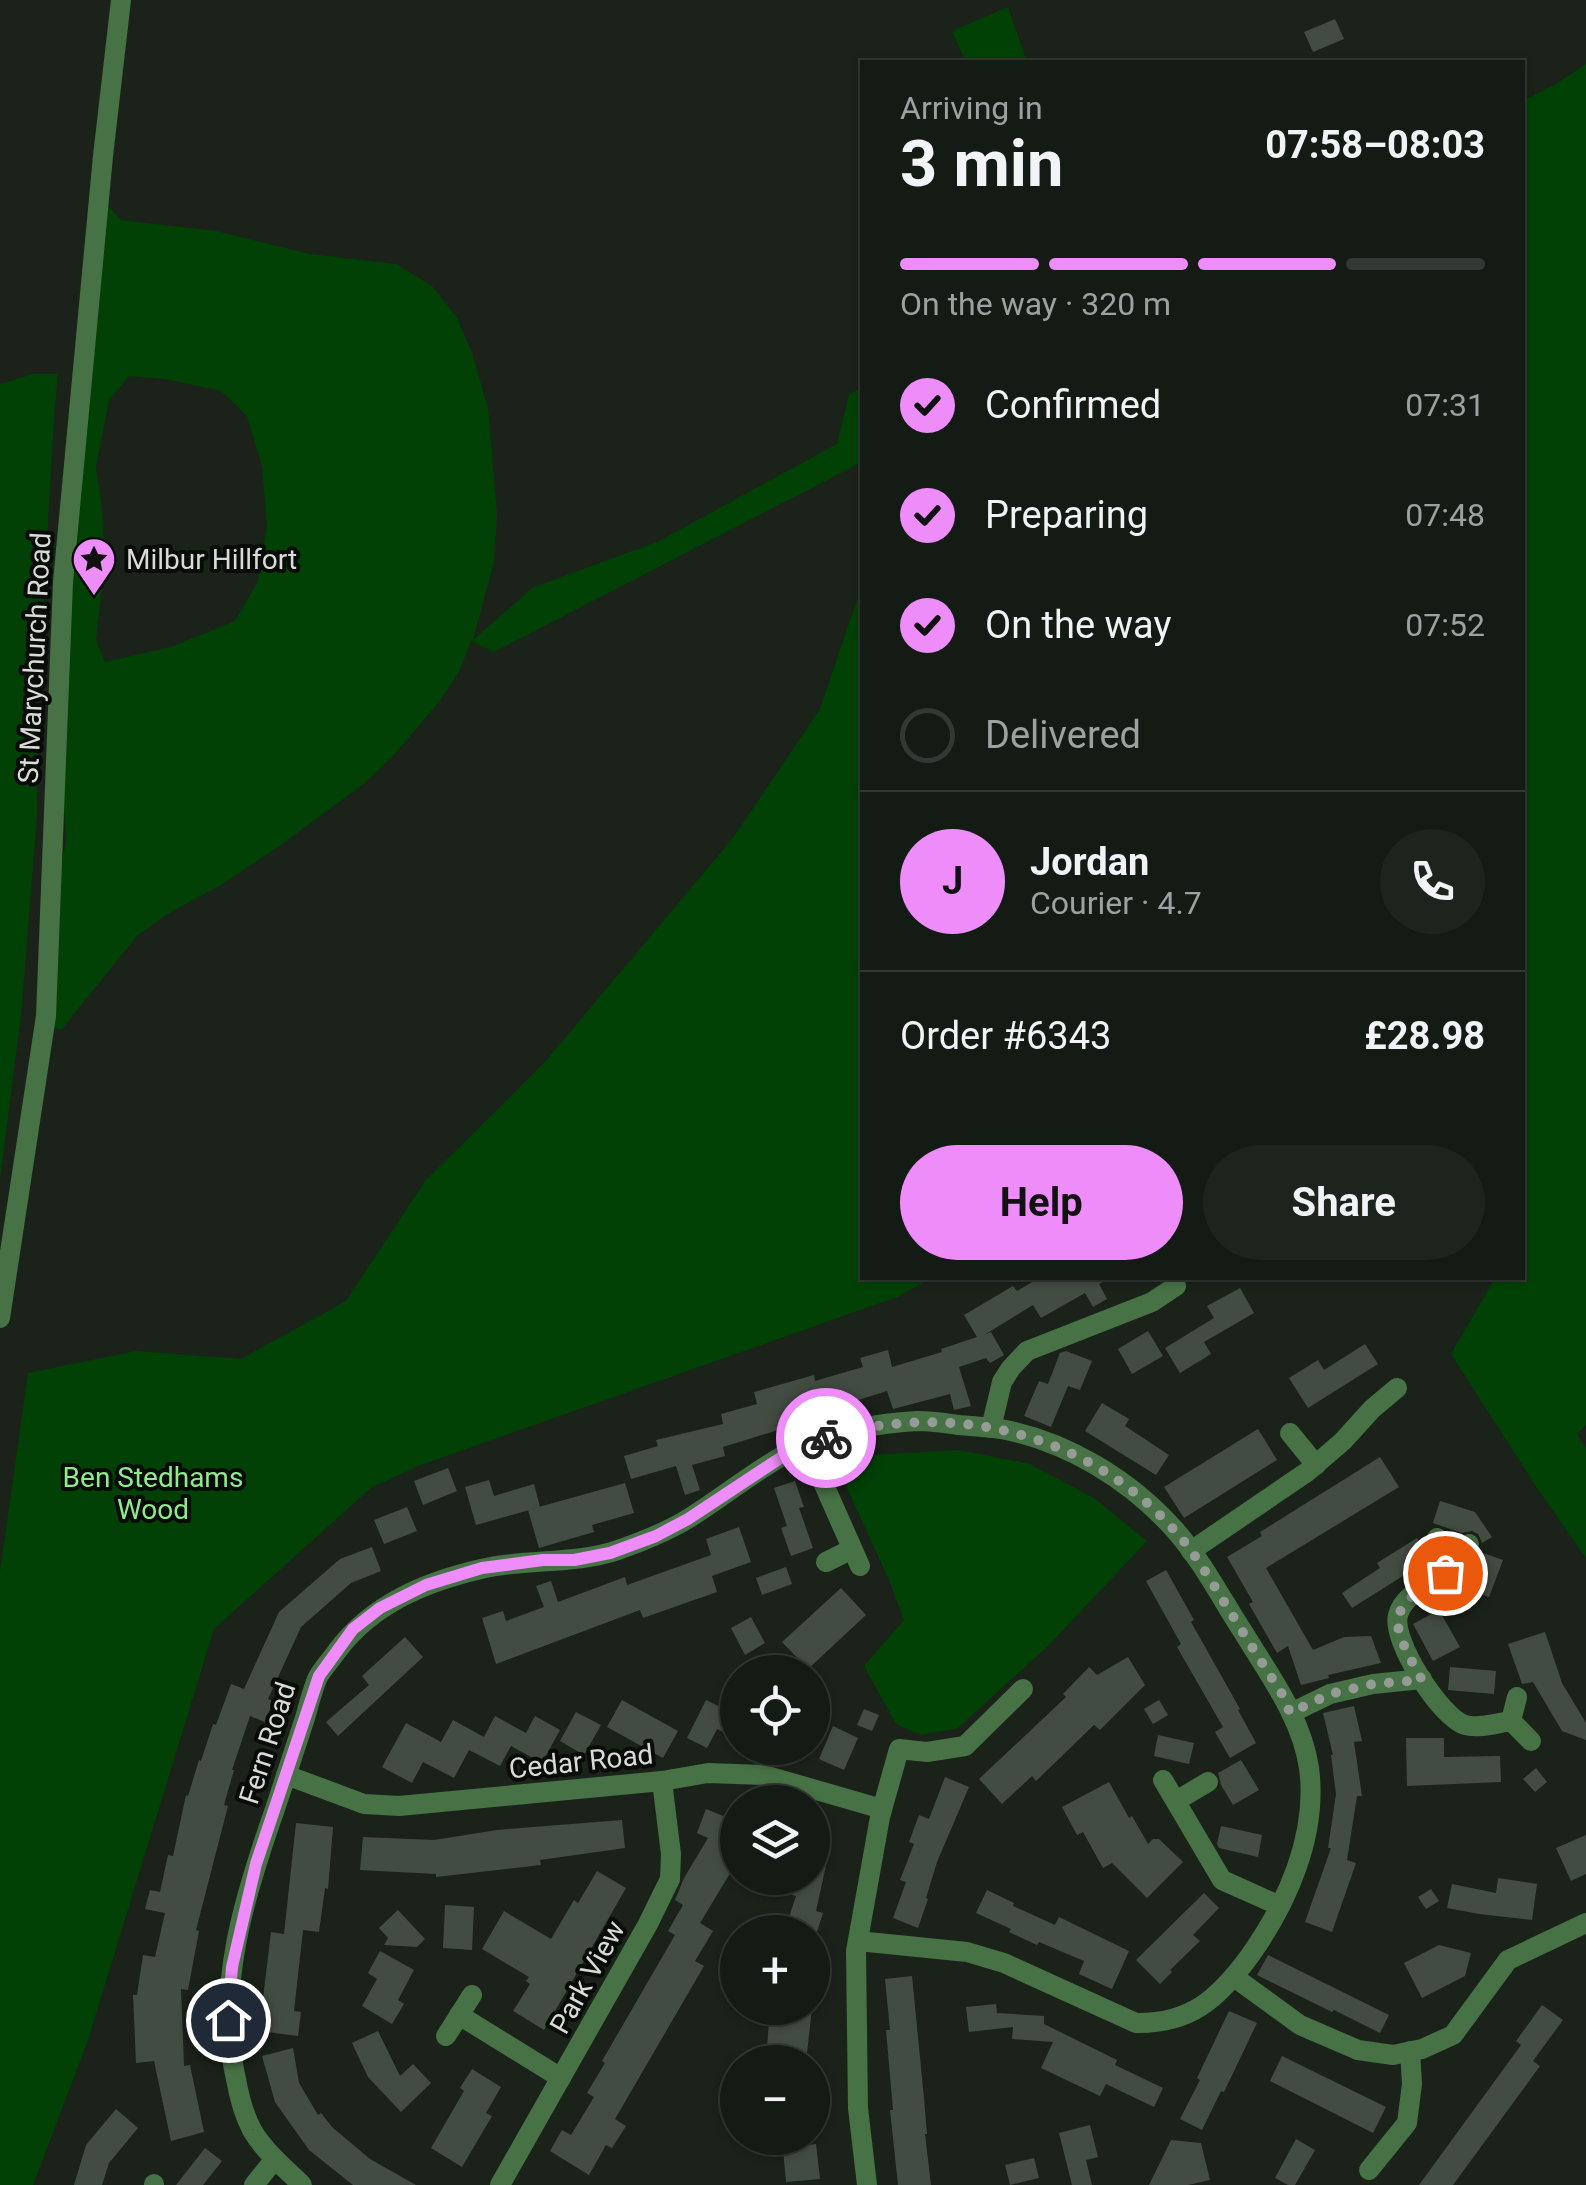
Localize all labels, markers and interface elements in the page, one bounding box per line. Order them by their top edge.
text: Arriving in [900,89,1043,127]
text: 07:58–08:03 [1265,123,1485,167]
text: 3 min [900,126,1063,202]
text: On the way · 320 m [900,285,1171,323]
icon: check [900,378,955,433]
text: Confirmed [985,383,1161,427]
text: 07:31 [1405,386,1485,424]
icon: check [900,488,955,543]
text: Preparing [985,493,1148,537]
text: 07:48 [1405,496,1485,534]
street label: St Marychurch Road [11,532,58,784]
place icon: Milbur Hillfort [71,536,117,597]
place label: Milbur Hillfort [126,543,297,576]
icon: check [900,598,955,653]
text: On the way [985,603,1171,647]
text: 07:52 [1405,606,1485,644]
text: Delivered [985,713,1141,757]
button: phone [1380,829,1485,934]
text: Jordan [1030,840,1149,884]
text: J [942,859,963,903]
text: Courier · 4.7 [1030,884,1202,922]
text: Order #6343 [900,1014,1111,1058]
text: £28.98 [1364,1014,1485,1058]
button: Help [900,1145,1183,1260]
button: Share [1203,1145,1485,1260]
courier [776,1388,876,1488]
icon: bike [799,1411,854,1466]
park label: Ben Stedhams Wood [63,1461,243,1526]
pin [1403,1531,1488,1616]
icon: bag [1418,1546,1473,1601]
map controls [720,1655,830,2155]
button: locate [720,1655,830,1765]
street label: Fern Road [232,1678,303,1808]
street label: Cedar Road [507,1738,655,1785]
button: layers [720,1785,830,1895]
street label: Park View [543,1915,632,2039]
button: + [720,1915,830,2025]
pin [186,1978,271,2063]
icon: home [201,1993,256,2048]
button: − [720,2045,830,2155]

